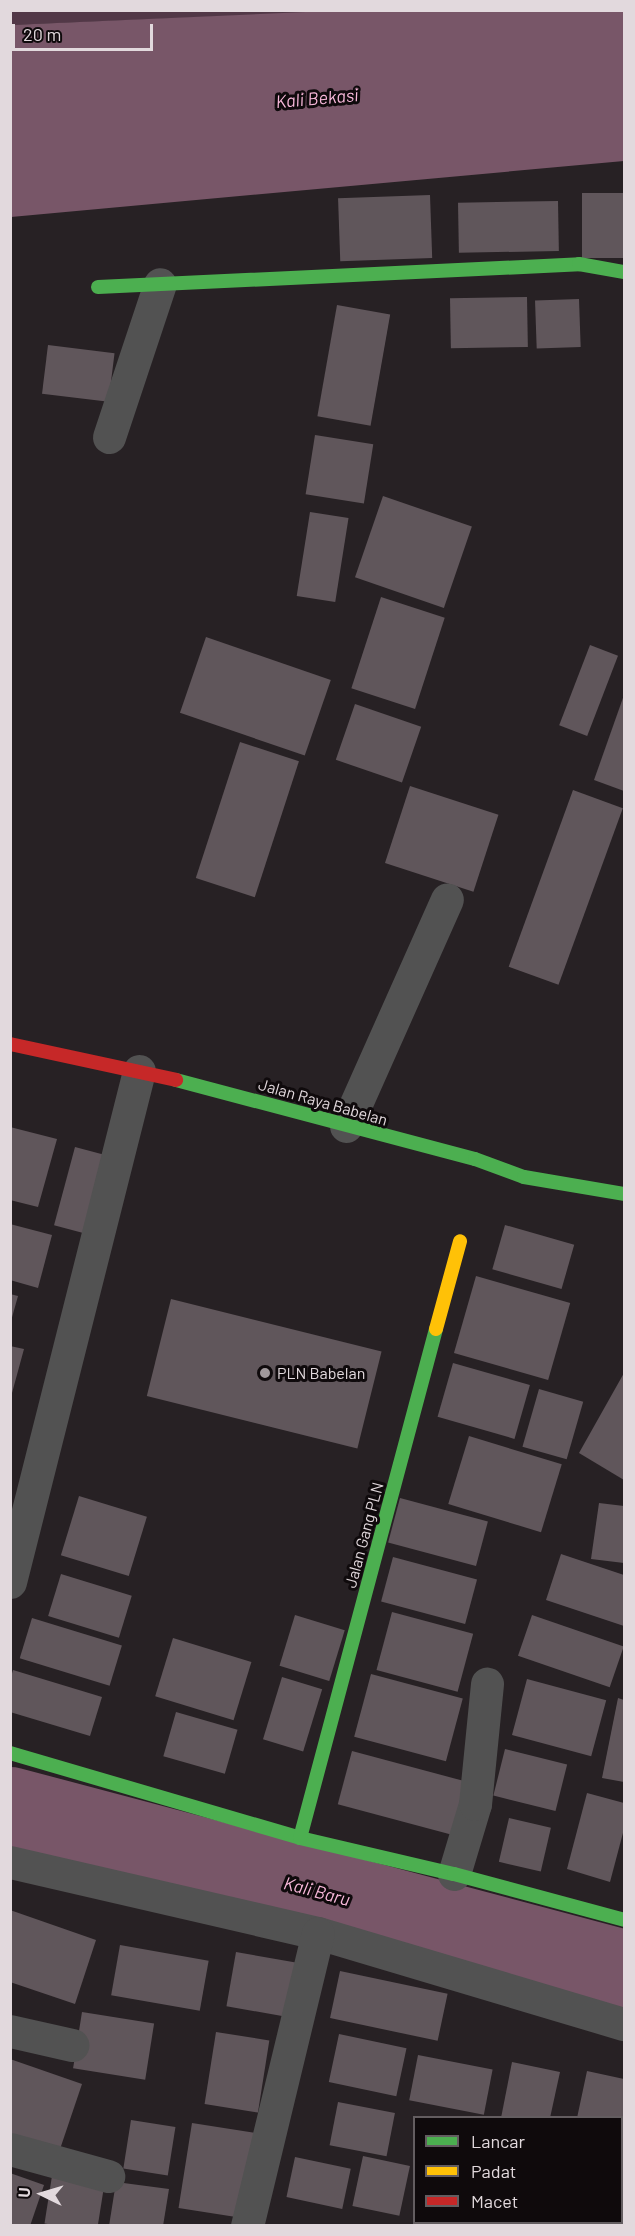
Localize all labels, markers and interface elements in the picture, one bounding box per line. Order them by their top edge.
scale bar [15,12,156,50]
text: 20 m [23,23,61,45]
water label: Kali Bekasi [275,84,359,112]
street label: Jalan Raya Babelan [256,1074,390,1130]
place label: PLN Babelan [277,1363,365,1383]
marker: PLN Babelan [258,1366,272,1380]
street label: Jalan Gang PLN [341,1480,387,1590]
water label: Kali Baru [281,1872,353,1910]
legend [413,2116,623,2224]
text: Lancar [471,2130,525,2152]
text: Padat [471,2160,516,2182]
north arrow [12,2164,72,2224]
text: U [14,2187,33,2198]
text: Macet [471,2190,518,2212]

